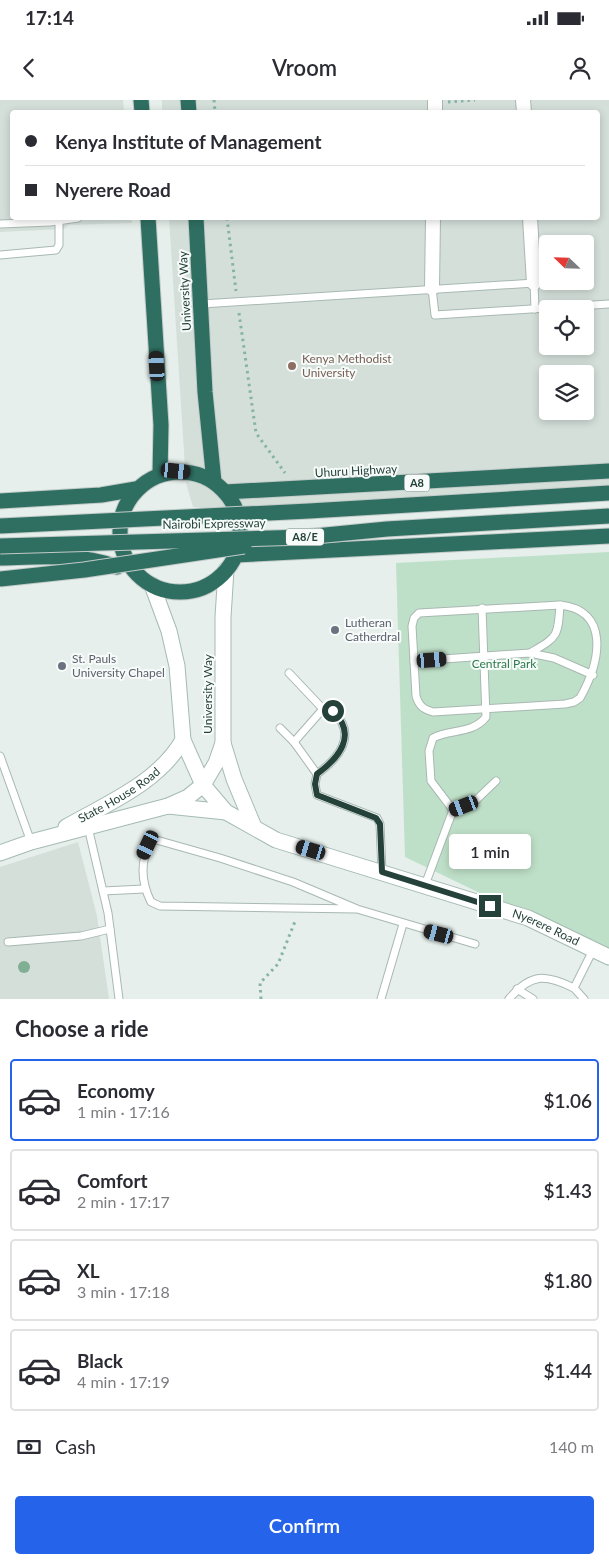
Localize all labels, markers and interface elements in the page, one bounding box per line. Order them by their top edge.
text: 17:14 [25,6,74,29]
icon: back [15,54,43,82]
text: Vroom [272,54,337,81]
icon: person [566,54,594,82]
text: Kenya Institute of Management [55,130,321,153]
text: Nyerere Road [55,178,171,201]
north arrow [539,235,594,290]
map controls [539,235,594,420]
street label: University Way [175,250,194,331]
button: locate [539,300,594,355]
car [148,351,165,381]
place label: Kenya Methodist University [302,351,392,380]
marker: Kenya Methodist University [286,360,298,372]
button: layers [539,365,594,420]
street label: Uhuru Highway [314,461,398,480]
car [160,462,191,480]
road number: A8 [404,474,430,492]
street label: Nairobi Expressway [162,515,267,532]
road number: A8/E [286,528,324,546]
place label: Lutheran Catherdral [345,615,400,644]
marker: Lutheran Catherdral [329,624,341,636]
place label: St. Pauls University Chapel [72,651,165,680]
car [416,651,447,669]
street label: University Way [200,653,215,734]
park label: Central Park [472,656,537,671]
marker: St. Pauls University Chapel [56,660,68,672]
route start [322,700,344,722]
street label: State House Road [75,764,163,826]
car [447,794,480,818]
car [134,828,161,862]
callout: 1 min [449,834,531,868]
car [294,838,327,862]
text: 1 min [470,842,510,861]
route end [479,895,501,917]
street label: Nyerere Road [511,906,582,949]
car [422,923,455,945]
text: Choose a ride [15,1015,149,1042]
icon: car [17,1078,62,1123]
text: Economy [77,1079,155,1102]
text: $1.06 [543,1089,592,1112]
text: 1 min · 17:16 [77,1102,170,1121]
icon: car [17,1168,62,1213]
text: Comfort [77,1169,148,1192]
text: $1.43 [543,1179,592,1202]
text: 2 min · 17:17 [77,1192,170,1211]
icon: car [17,1258,62,1303]
text: XL [77,1259,100,1282]
text: $1.80 [543,1269,592,1292]
text: 3 min · 17:18 [77,1282,170,1301]
icon: car [17,1348,62,1393]
text: Black [77,1349,123,1372]
text: $1.44 [543,1359,592,1382]
text: 4 min · 17:19 [77,1372,170,1391]
icon: cash [15,1433,43,1461]
text: Cash [55,1435,96,1458]
text: 140 m [549,1437,594,1456]
button: Confirm [15,1496,594,1554]

